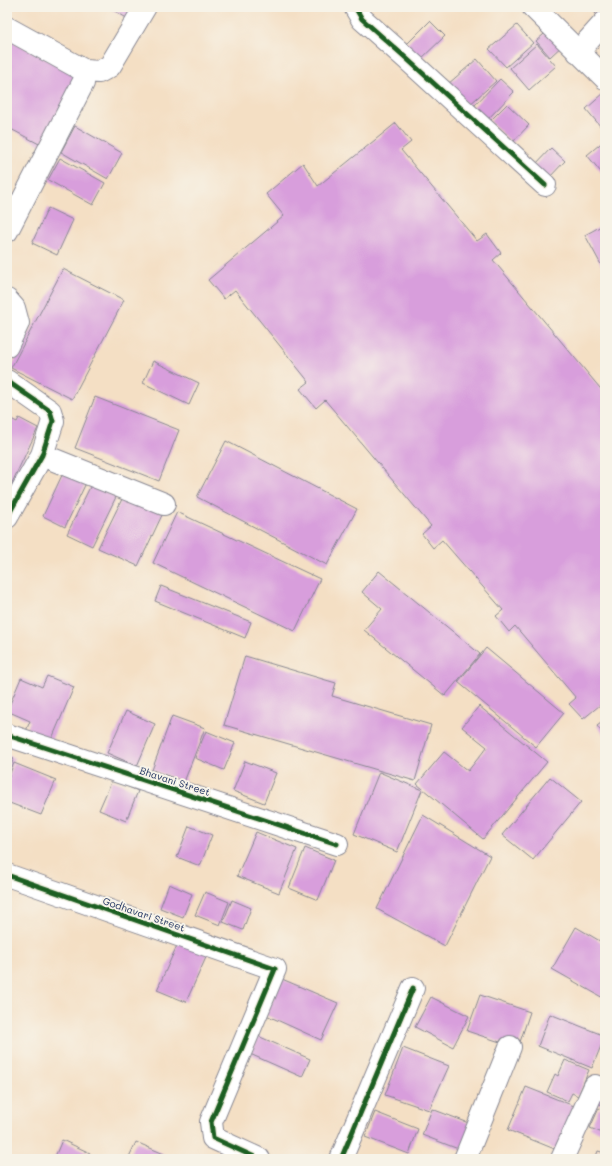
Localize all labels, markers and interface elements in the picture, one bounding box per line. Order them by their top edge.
street label: Bhavani Street [138,763,212,799]
street label: Godhavari Street [101,893,187,935]

